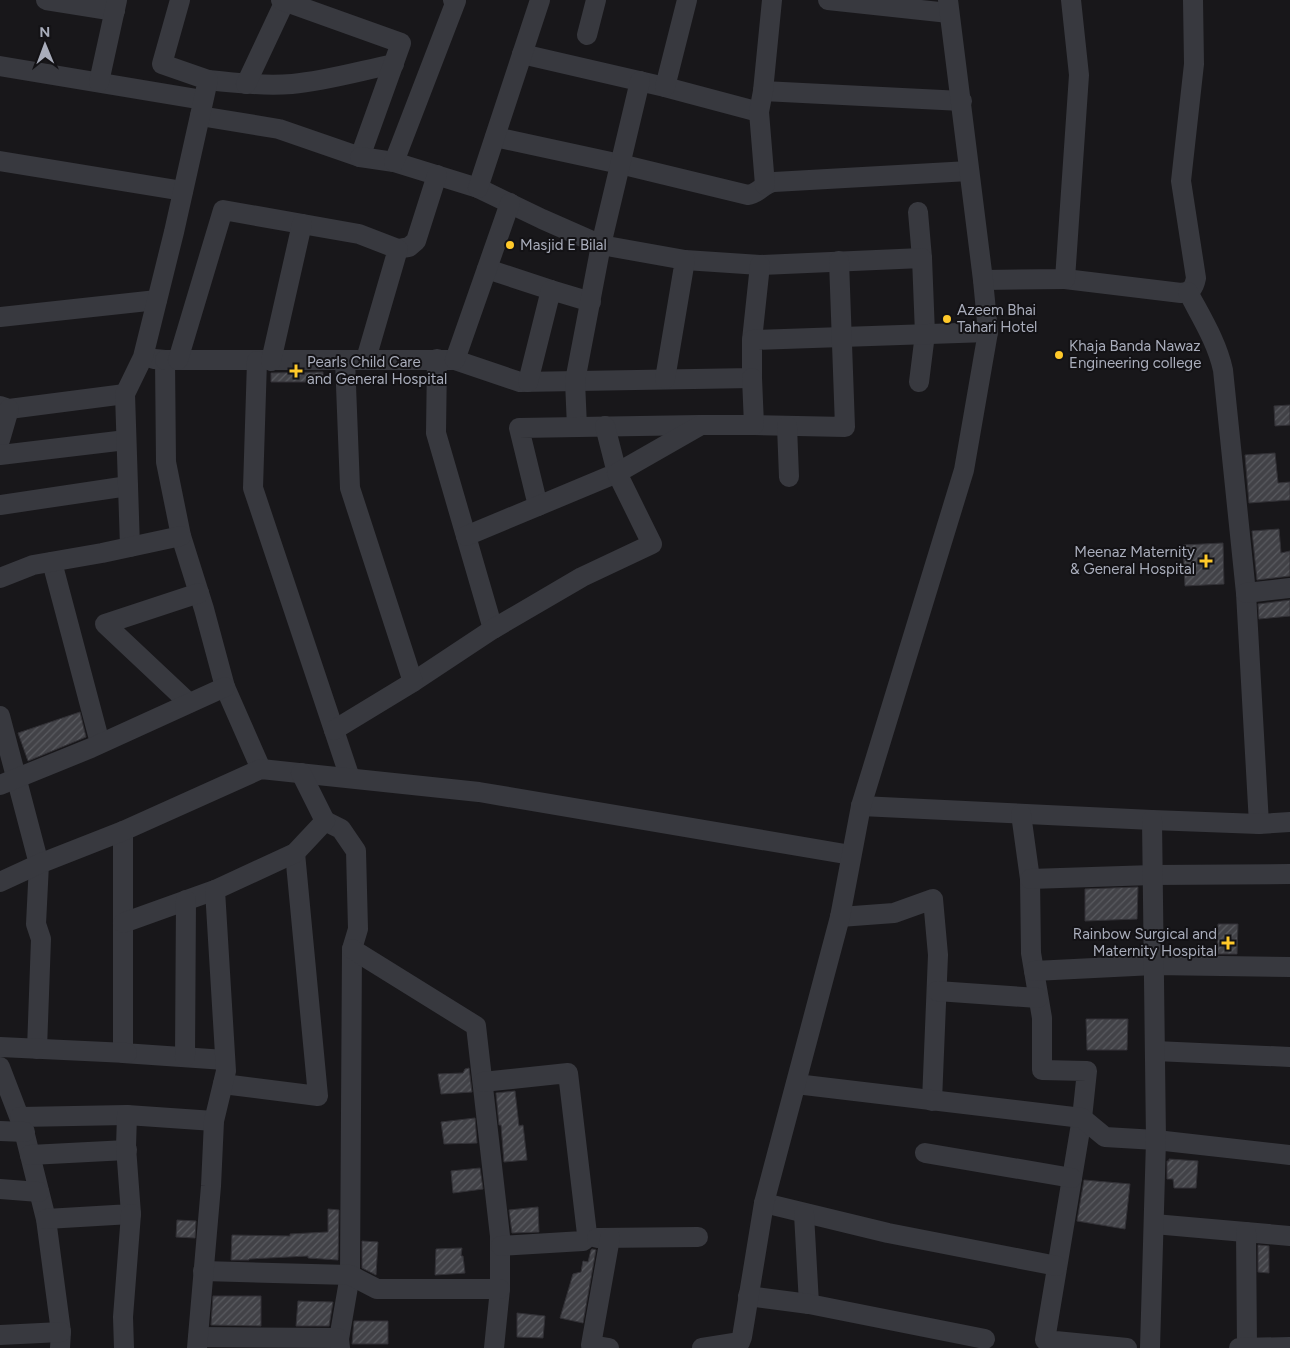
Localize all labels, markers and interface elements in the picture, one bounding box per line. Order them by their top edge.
north arrow [20,20,70,70]
text: N [39,24,50,41]
place label: Masjid E Bilal [520,236,607,254]
marker: Masjid E Bilal [504,239,516,251]
place label: Azeem Bhai Tahari Hotel [957,301,1037,336]
marker: Azeem Bhai Tahari Hotel [941,313,953,325]
place label: Khaja Banda Nawaz Engineering college [1069,337,1201,372]
marker: Khaja Banda Nawaz Engineering college [1053,349,1065,361]
place label: Pearls Child Care and General Hospital [307,353,447,388]
marker: Pearls Child Care and General Hospital [289,364,303,378]
place label: Meenaz Maternity & General Hospital [1070,543,1195,578]
marker: Meenaz Maternity & General Hospital [1199,554,1213,568]
place label: Rainbow Surgical and Maternity Hospital [1073,925,1217,960]
marker: Rainbow Surgical and Maternity Hospital [1221,936,1235,950]

